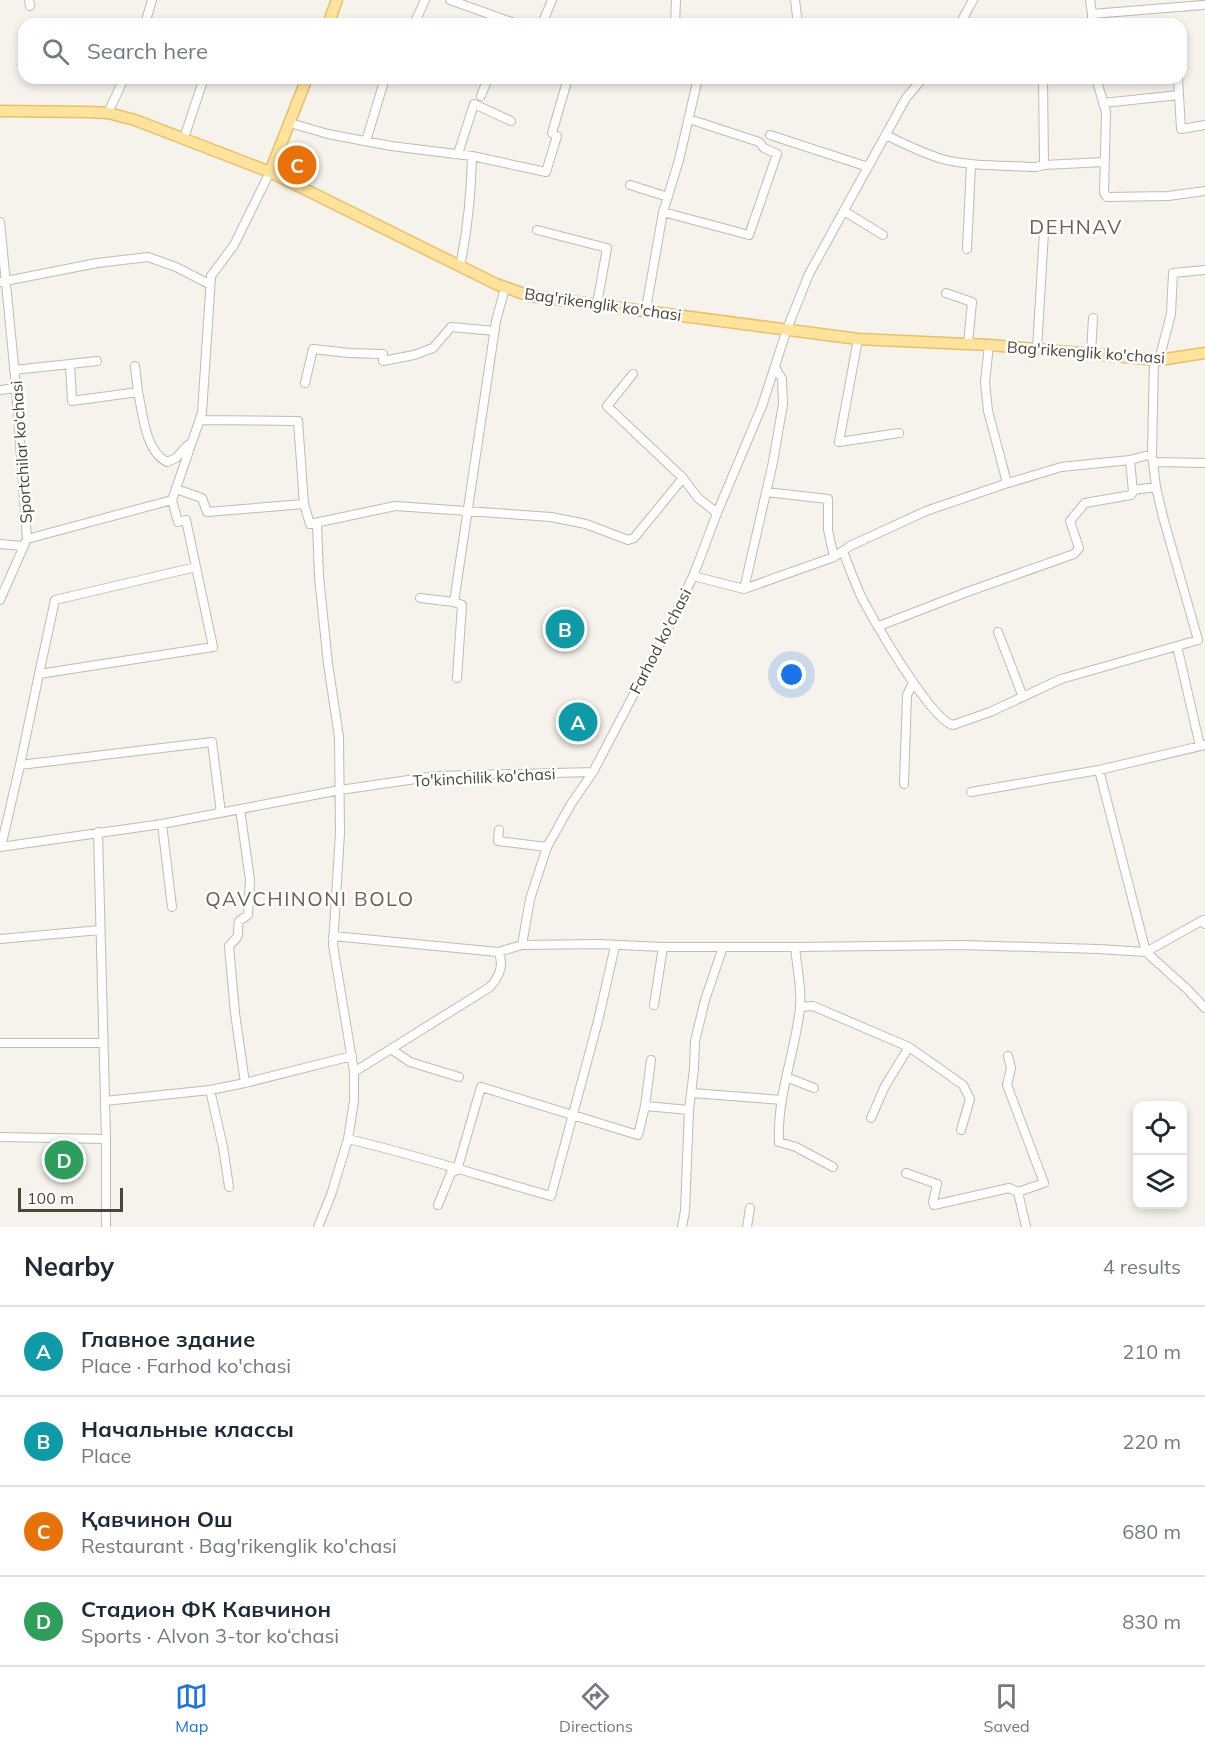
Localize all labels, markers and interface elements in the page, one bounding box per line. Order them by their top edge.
search box [18,18,1187,84]
icon: search [39,35,72,68]
text: Search here [87,37,208,65]
pin: C [278,142,316,188]
district label: DEHNAV [1029,214,1123,239]
street label: Bag'rikenglik ko'chasi [523,283,683,325]
street label: Bag'rikenglik ko'chasi [1006,336,1166,368]
street label: Sportchilar ko‘chasi [6,380,36,524]
street label: Farhod ko'chasi [625,585,695,697]
pin: B [546,606,584,652]
your location [777,660,806,689]
pin: A [558,700,598,744]
street label: To'kinchilik ko'chasi [412,763,556,791]
district label: QAVCHINONI BOLO [205,886,415,911]
map controls [1133,1101,1187,1209]
button: locate [1133,1101,1187,1155]
pin: D [44,1138,84,1182]
button: layers [1133,1155,1187,1209]
scale bar [18,1185,123,1212]
text: 100 m [27,1188,74,1208]
text: Nearby [24,1250,114,1283]
text: 4 results [1103,1254,1181,1279]
text: Главное здание [81,1325,255,1353]
text: A [36,1339,51,1364]
text: 210 m [1122,1339,1181,1364]
text: Place · Farhod ko'chasi [81,1353,291,1378]
text: Начальные классы [81,1415,294,1443]
text: B [37,1429,50,1454]
text: 220 m [1122,1429,1181,1454]
text: Place [81,1443,131,1468]
text: Қавчинон Ош [81,1505,233,1533]
text: C [37,1519,50,1544]
text: 680 m [1122,1519,1181,1544]
text: Restaurant · Bag'rikenglik ko'chasi [81,1533,397,1558]
text: Стадион ФК Кавчинон [81,1595,331,1623]
text: D [36,1609,51,1634]
text: 830 m [1122,1609,1181,1634]
text: Sports · Alvon 3-tor ko‘chasi [81,1623,339,1648]
tab: Map [175,1680,208,1736]
tab: Directions [559,1680,633,1736]
tab: Saved [984,1680,1030,1736]

